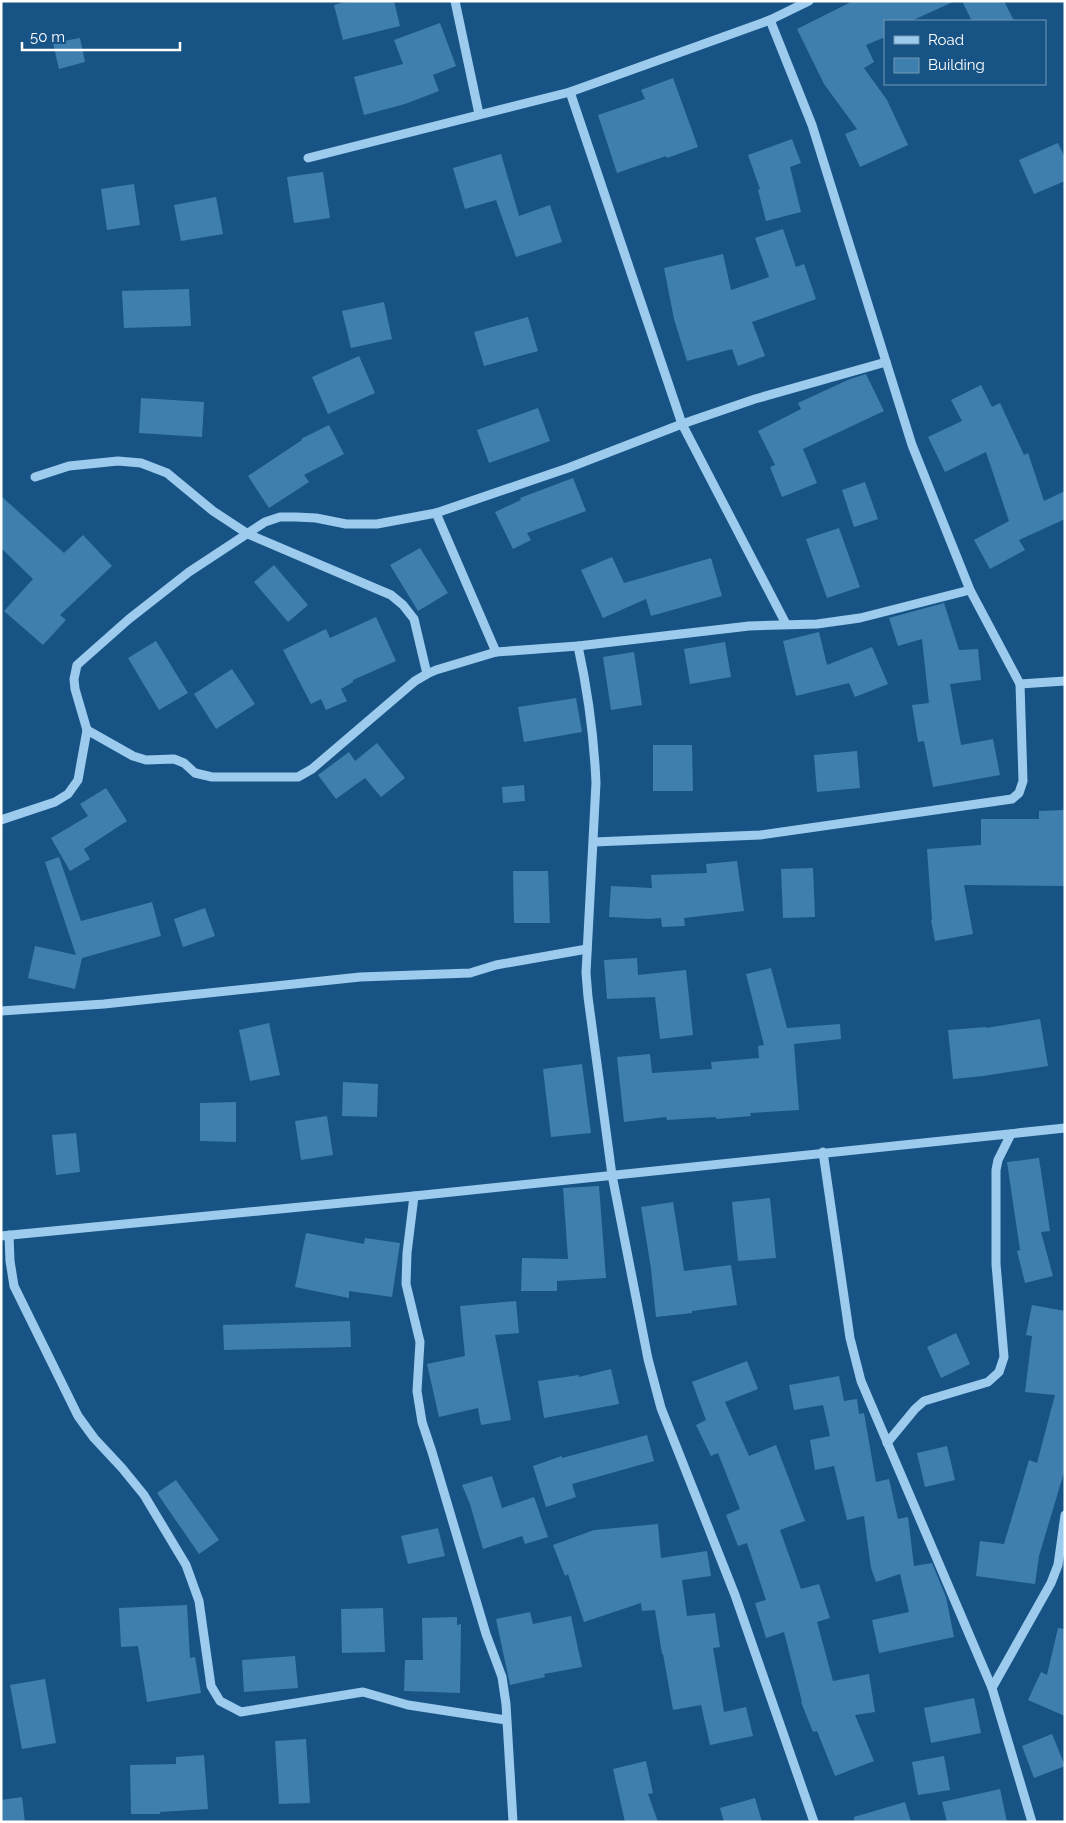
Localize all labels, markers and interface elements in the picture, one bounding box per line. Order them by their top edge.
scale bar [22,20,180,52]
legend [884,20,1046,85]
text: 50 m [30,28,65,46]
text: Road [928,31,964,49]
text: Building [928,56,985,74]

